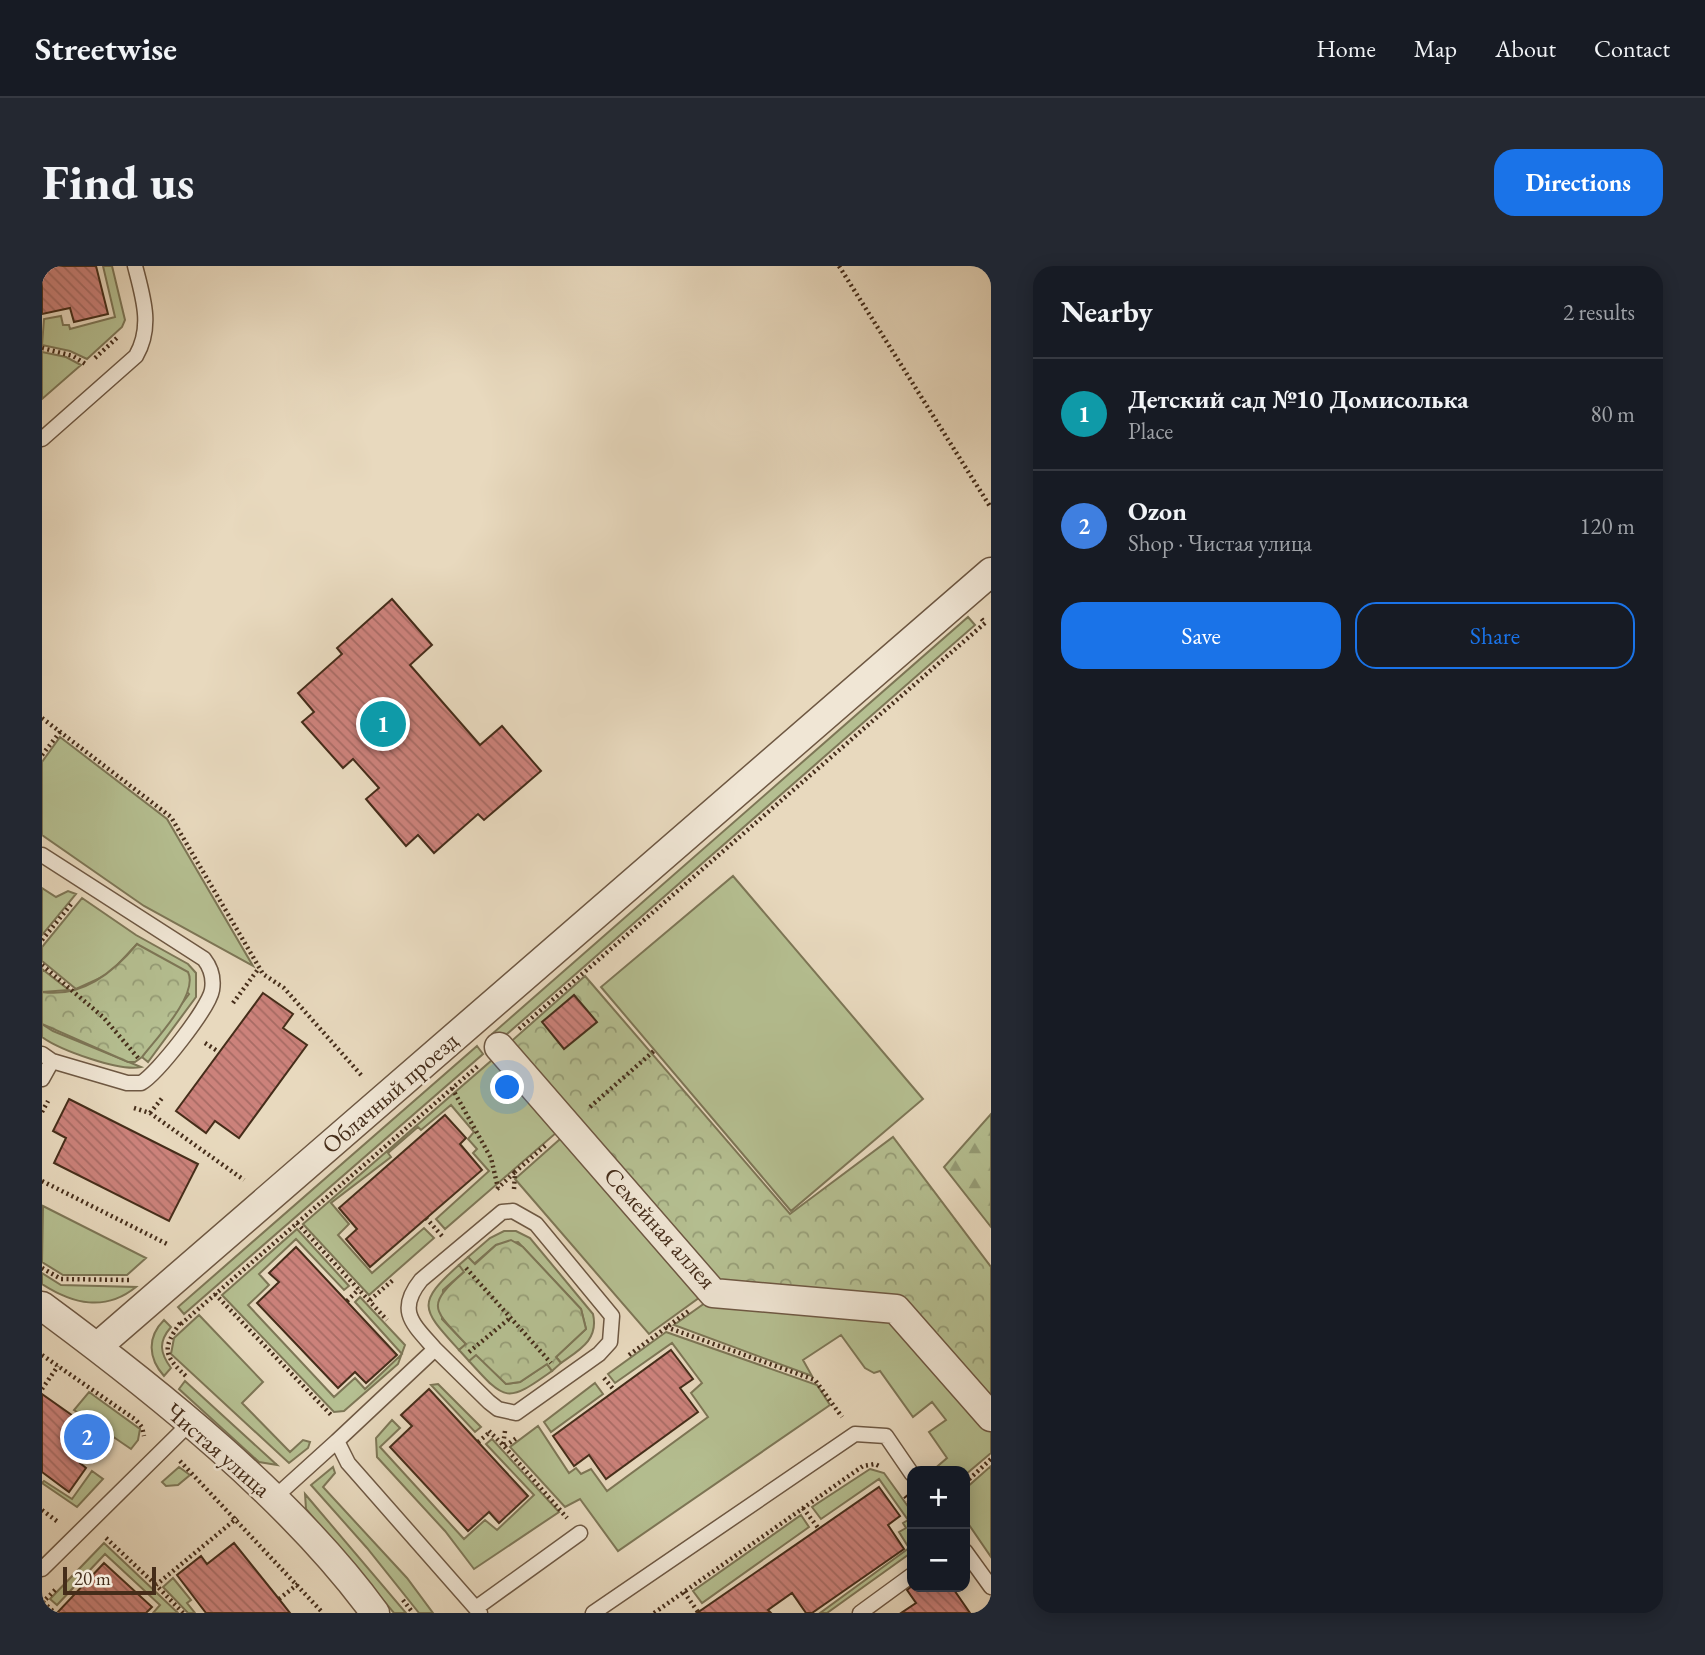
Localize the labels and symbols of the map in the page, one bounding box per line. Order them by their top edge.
pin: 1 [360,698,406,750]
street label: Облачный проезд [315,1025,464,1160]
your location [490,1070,524,1104]
street label: Семейная аллея [597,1160,724,1295]
street label: Чистая улица [159,1395,278,1504]
pin: 2 [64,1411,110,1463]
scale bar [63,1564,156,1596]

